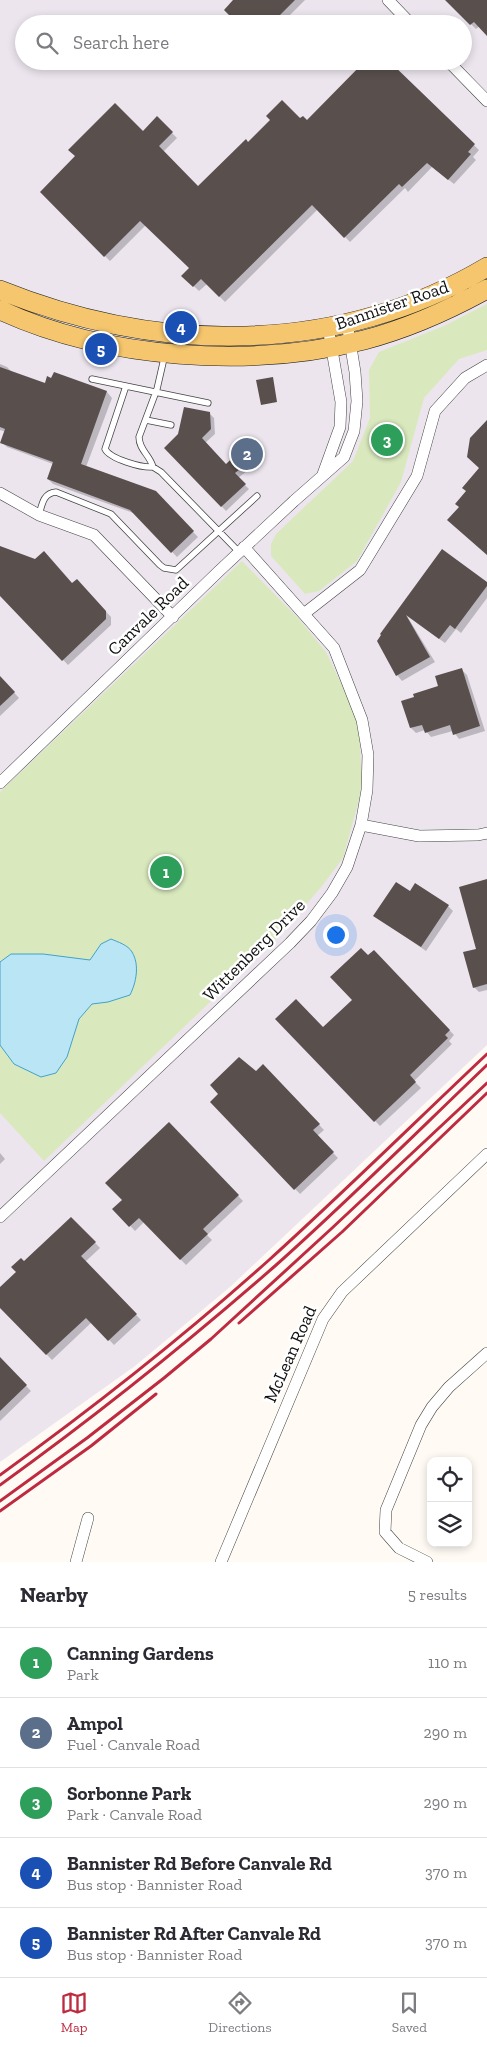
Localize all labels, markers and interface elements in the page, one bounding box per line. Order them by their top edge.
search box [15,15,472,70]
icon: search [33,29,61,57]
text: Search here [73,31,169,54]
street label: Bannister Road [332,275,452,335]
pin: 4 [165,308,197,346]
pin: 5 [85,330,117,368]
pin: 3 [371,421,403,459]
pin: 2 [231,435,263,473]
street label: Canvale Road [103,572,193,660]
pin: 1 [150,853,182,891]
street label: Wittenberg Drive [198,894,310,1006]
your location [323,922,349,948]
street label: McLean Road [259,1302,321,1406]
map controls [427,1457,472,1547]
button: locate [427,1457,472,1502]
button: layers [427,1502,472,1547]
text: Nearby [20,1582,88,1607]
text: 5 results [408,1585,467,1604]
text: Canning Gardens [67,1642,214,1665]
text: 1 [33,1653,39,1672]
text: 110 m [428,1653,467,1672]
text: Park [67,1665,99,1684]
text: Ampol [67,1712,123,1735]
text: 2 [32,1723,40,1742]
text: 290 m [424,1723,467,1742]
text: Fuel · Canvale Road [67,1735,200,1754]
text: Sorbonne Park [67,1782,191,1805]
text: 3 [32,1793,40,1812]
text: 290 m [424,1793,467,1812]
text: Park · Canvale Road [67,1805,202,1824]
text: Bannister Rd Before Canvale Rd [67,1852,332,1875]
text: 4 [31,1863,41,1882]
text: 370 m [425,1863,467,1882]
text: Bus stop · Bannister Road [67,1875,242,1894]
text: Bannister Rd After Canvale Rd [67,1922,321,1945]
text: 5 [32,1933,40,1952]
text: 370 m [425,1933,467,1952]
text: Bus stop · Bannister Road [67,1945,242,1964]
tab: Map [60,1989,88,2036]
tab: Directions [208,1989,272,2036]
tab: Saved [392,1989,427,2036]

